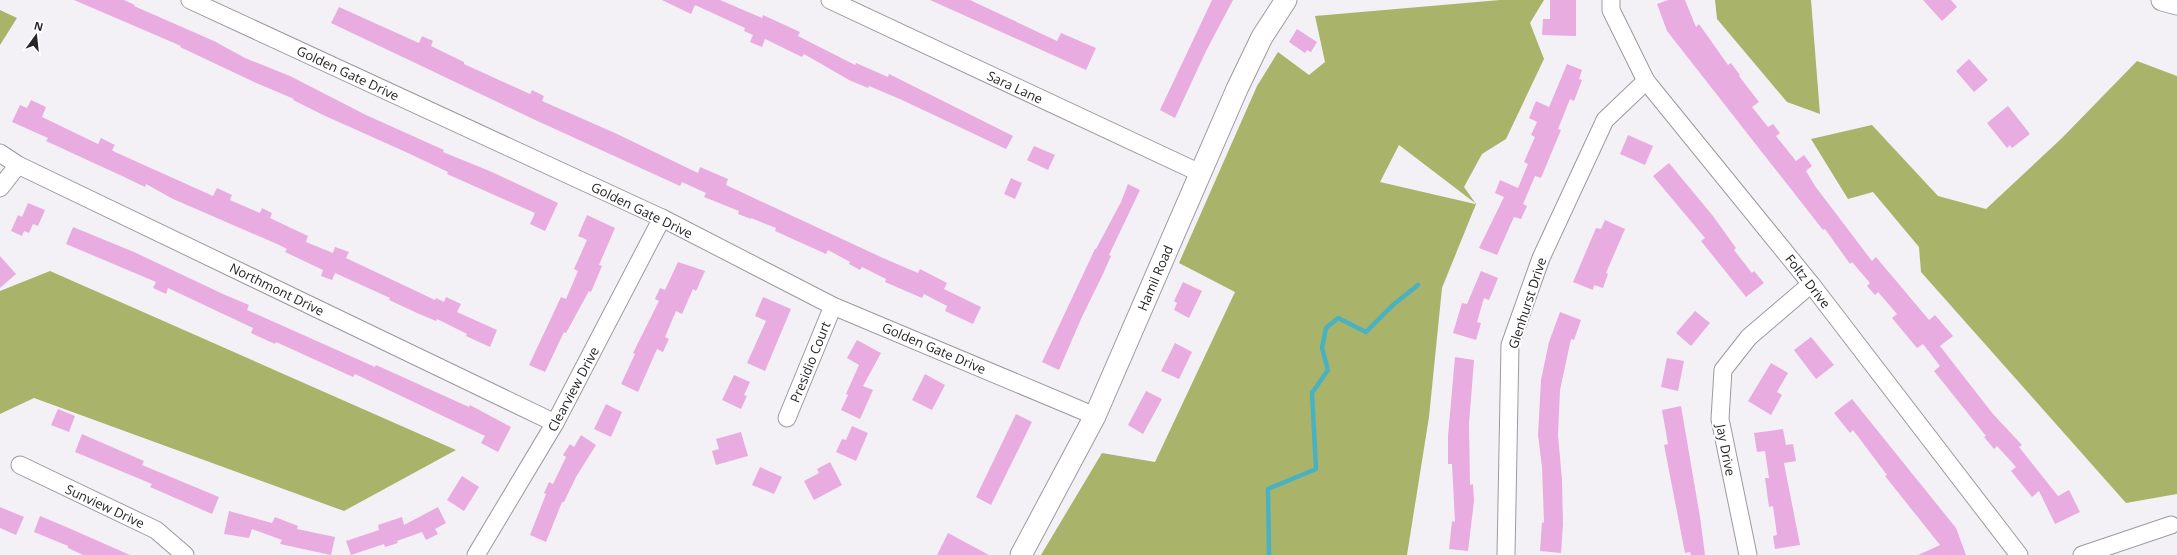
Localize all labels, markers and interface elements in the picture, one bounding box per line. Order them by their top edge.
north arrow [16,16,56,56]
text: N [32,17,45,34]
street label: Golden Gate Drive [294,41,402,105]
street label: Sara Lane [984,66,1046,108]
street label: Golden Gate Drive [588,178,696,242]
street label: Hamil Road [1133,242,1177,314]
street label: Foltz Drive [1781,250,1835,312]
street label: Glenhurst Drive [1504,255,1550,351]
street label: Northmont Drive [227,258,327,320]
street label: Presidio Court [785,318,835,405]
street label: Golden Gate Drive [879,318,989,378]
street label: Clearview Drive [543,343,603,435]
street label: Jay Drive [1712,421,1740,477]
street label: Sunview Drive [62,480,148,532]

